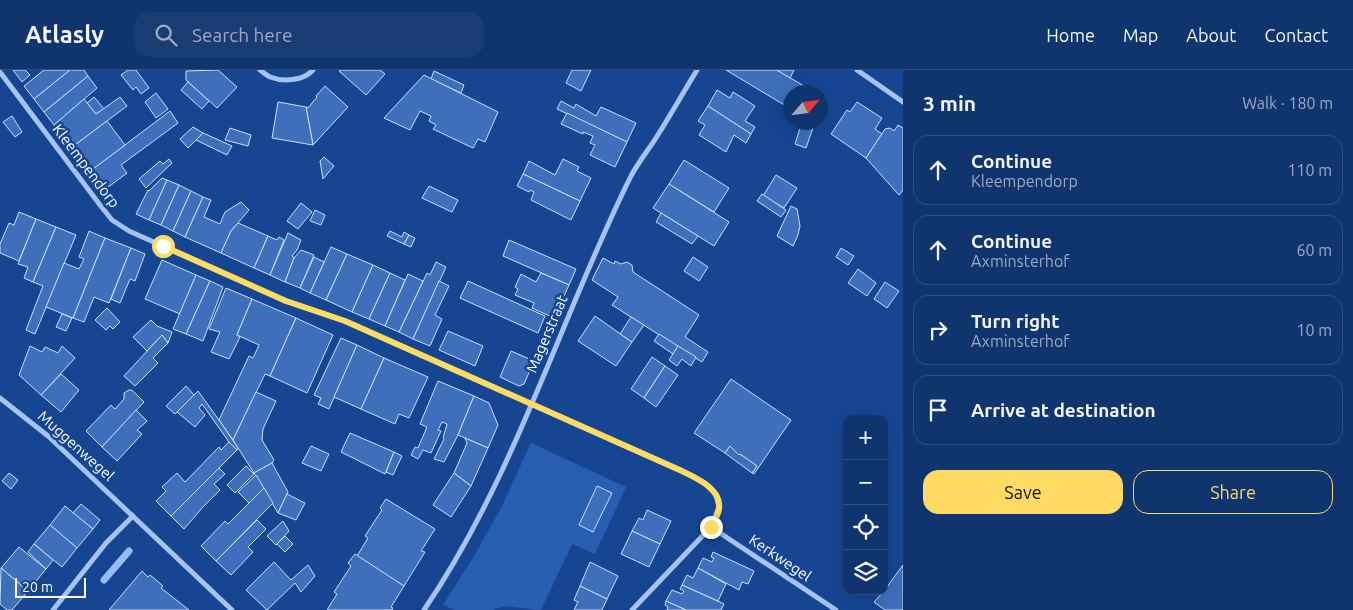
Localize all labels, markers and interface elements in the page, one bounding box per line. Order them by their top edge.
search box [134,12,484,57]
text: Atlasly [25,21,104,48]
icon: search [152,21,180,49]
text: Search here [192,24,292,46]
text: Home [1046,25,1095,45]
text: Map [1123,25,1158,45]
text: About [1186,25,1236,45]
text: Contact [1264,25,1328,45]
north arrow [783,85,828,130]
text: 3 min [923,91,976,115]
text: Walk · 180 m [1242,94,1333,112]
street label: Kleempendorp [49,121,123,211]
text: Continue [971,150,1052,172]
icon: ahead [924,156,952,184]
text: 110 m [1287,161,1332,179]
text: Kleempendorp [971,172,1078,190]
text: Continue [971,230,1052,252]
route start [152,235,175,258]
icon: ahead [924,236,952,264]
text: 60 m [1296,241,1332,259]
text: Axminsterhof [971,252,1069,270]
street label: Magerstraat [523,292,571,375]
text: Turn right [971,310,1059,332]
icon: right [924,316,952,344]
text: 10 m [1296,321,1332,339]
text: Axminsterhof [971,332,1069,350]
icon: arrive [924,396,952,424]
text: Arrive at destination [971,399,1156,421]
street label: Muggenwegel [35,407,118,484]
map controls [843,415,888,595]
button: + [843,415,888,460]
button: − [843,460,888,505]
button: Save [923,470,1123,514]
button: Share [1133,470,1333,514]
button: locate [843,505,888,550]
route end [700,516,723,539]
street label: Kerkwegel [746,531,815,585]
button: layers [843,550,888,595]
scale bar [15,575,86,598]
text: 20 m [22,579,53,595]

